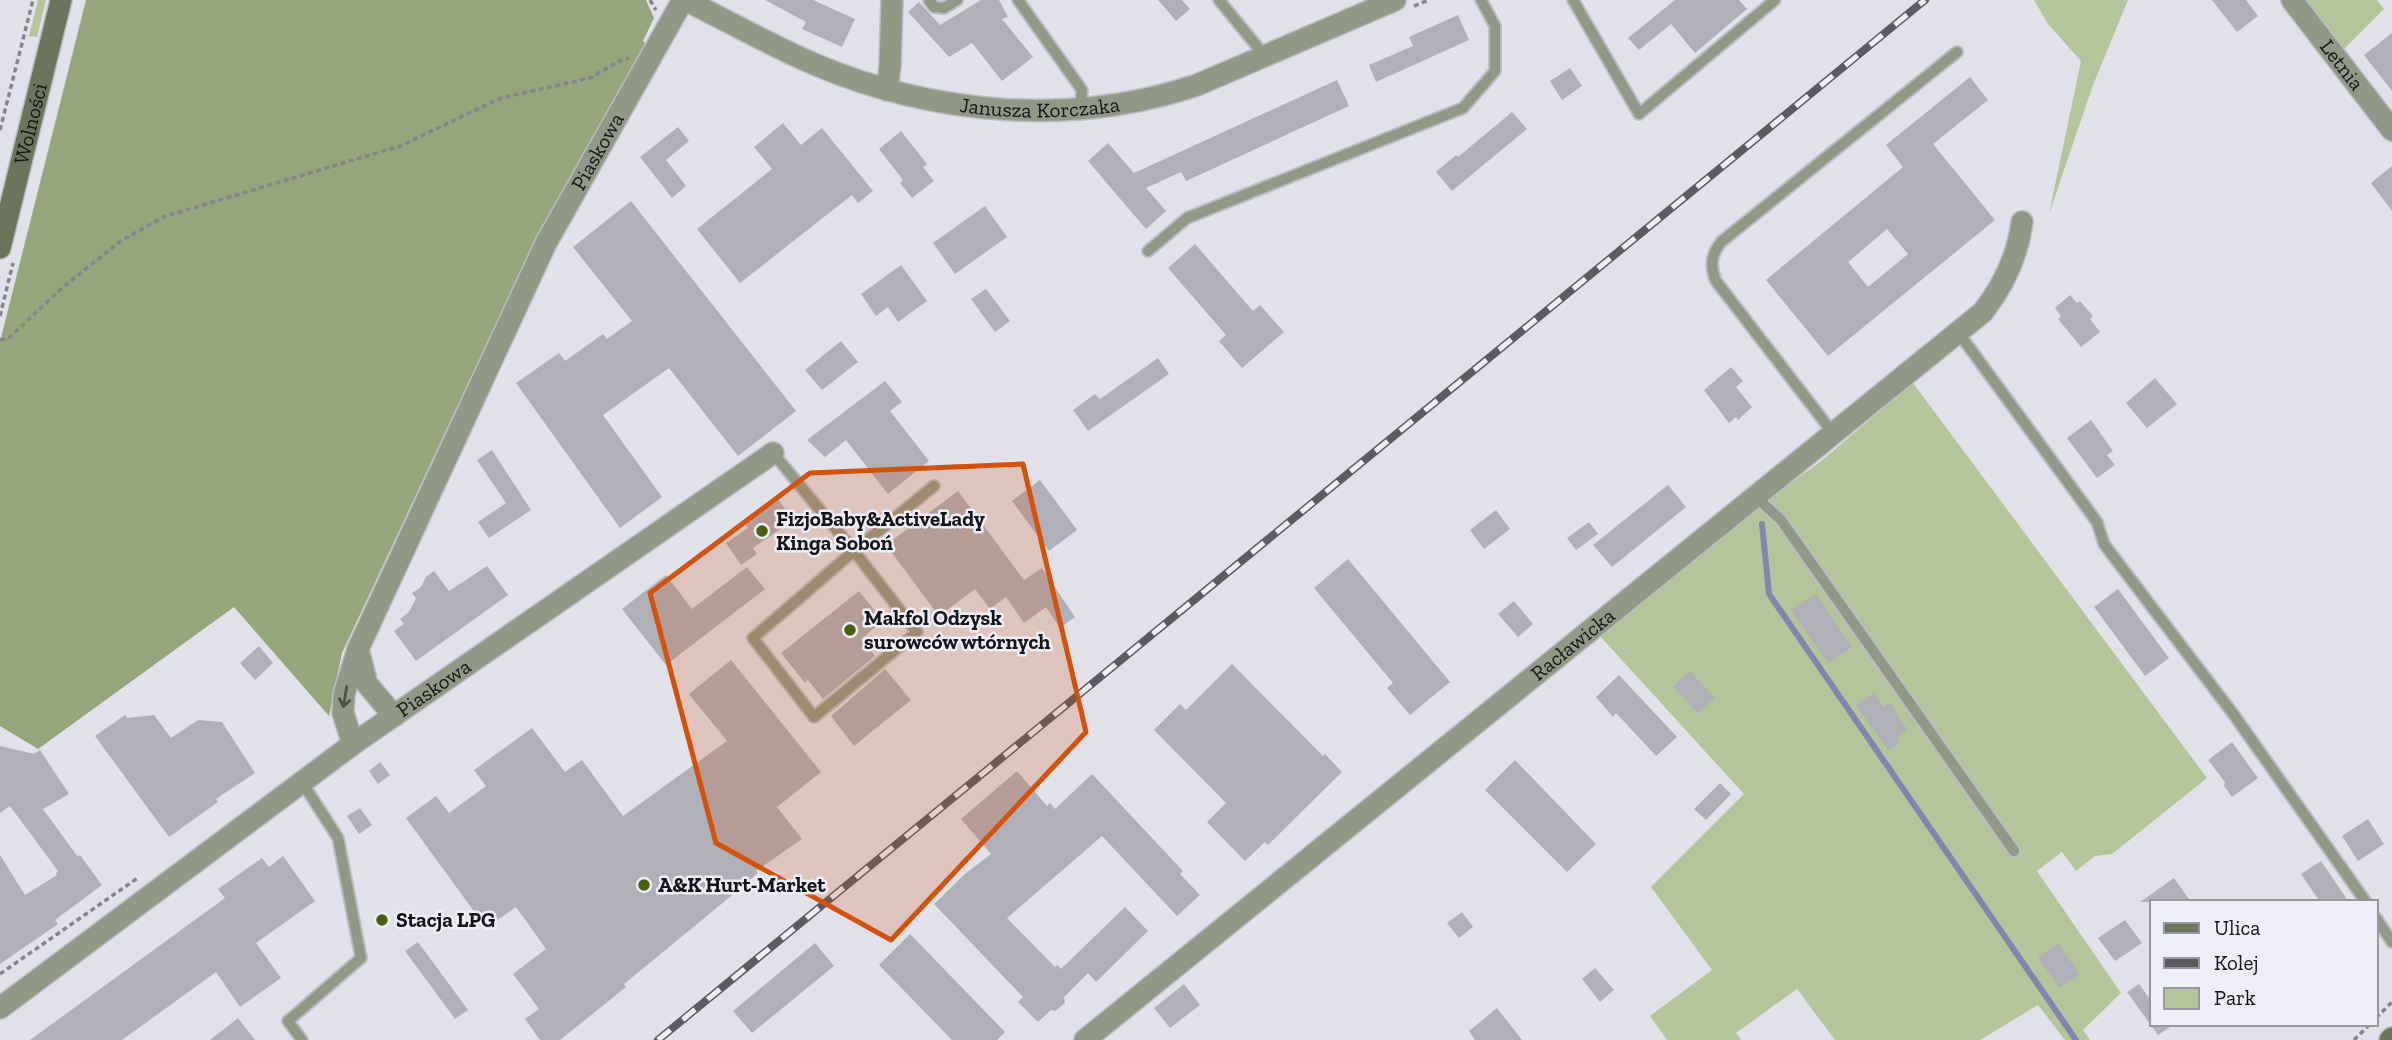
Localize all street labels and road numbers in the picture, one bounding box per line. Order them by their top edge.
street label: Letnia [2315,34,2370,95]
street label: Wolności [8,80,52,167]
street label: Janusza Korczaka [958,91,1121,123]
street label: Piaskowa [565,108,629,194]
street label: Racławicka [1525,603,1620,686]
street label: Piaskowa [391,653,475,722]

